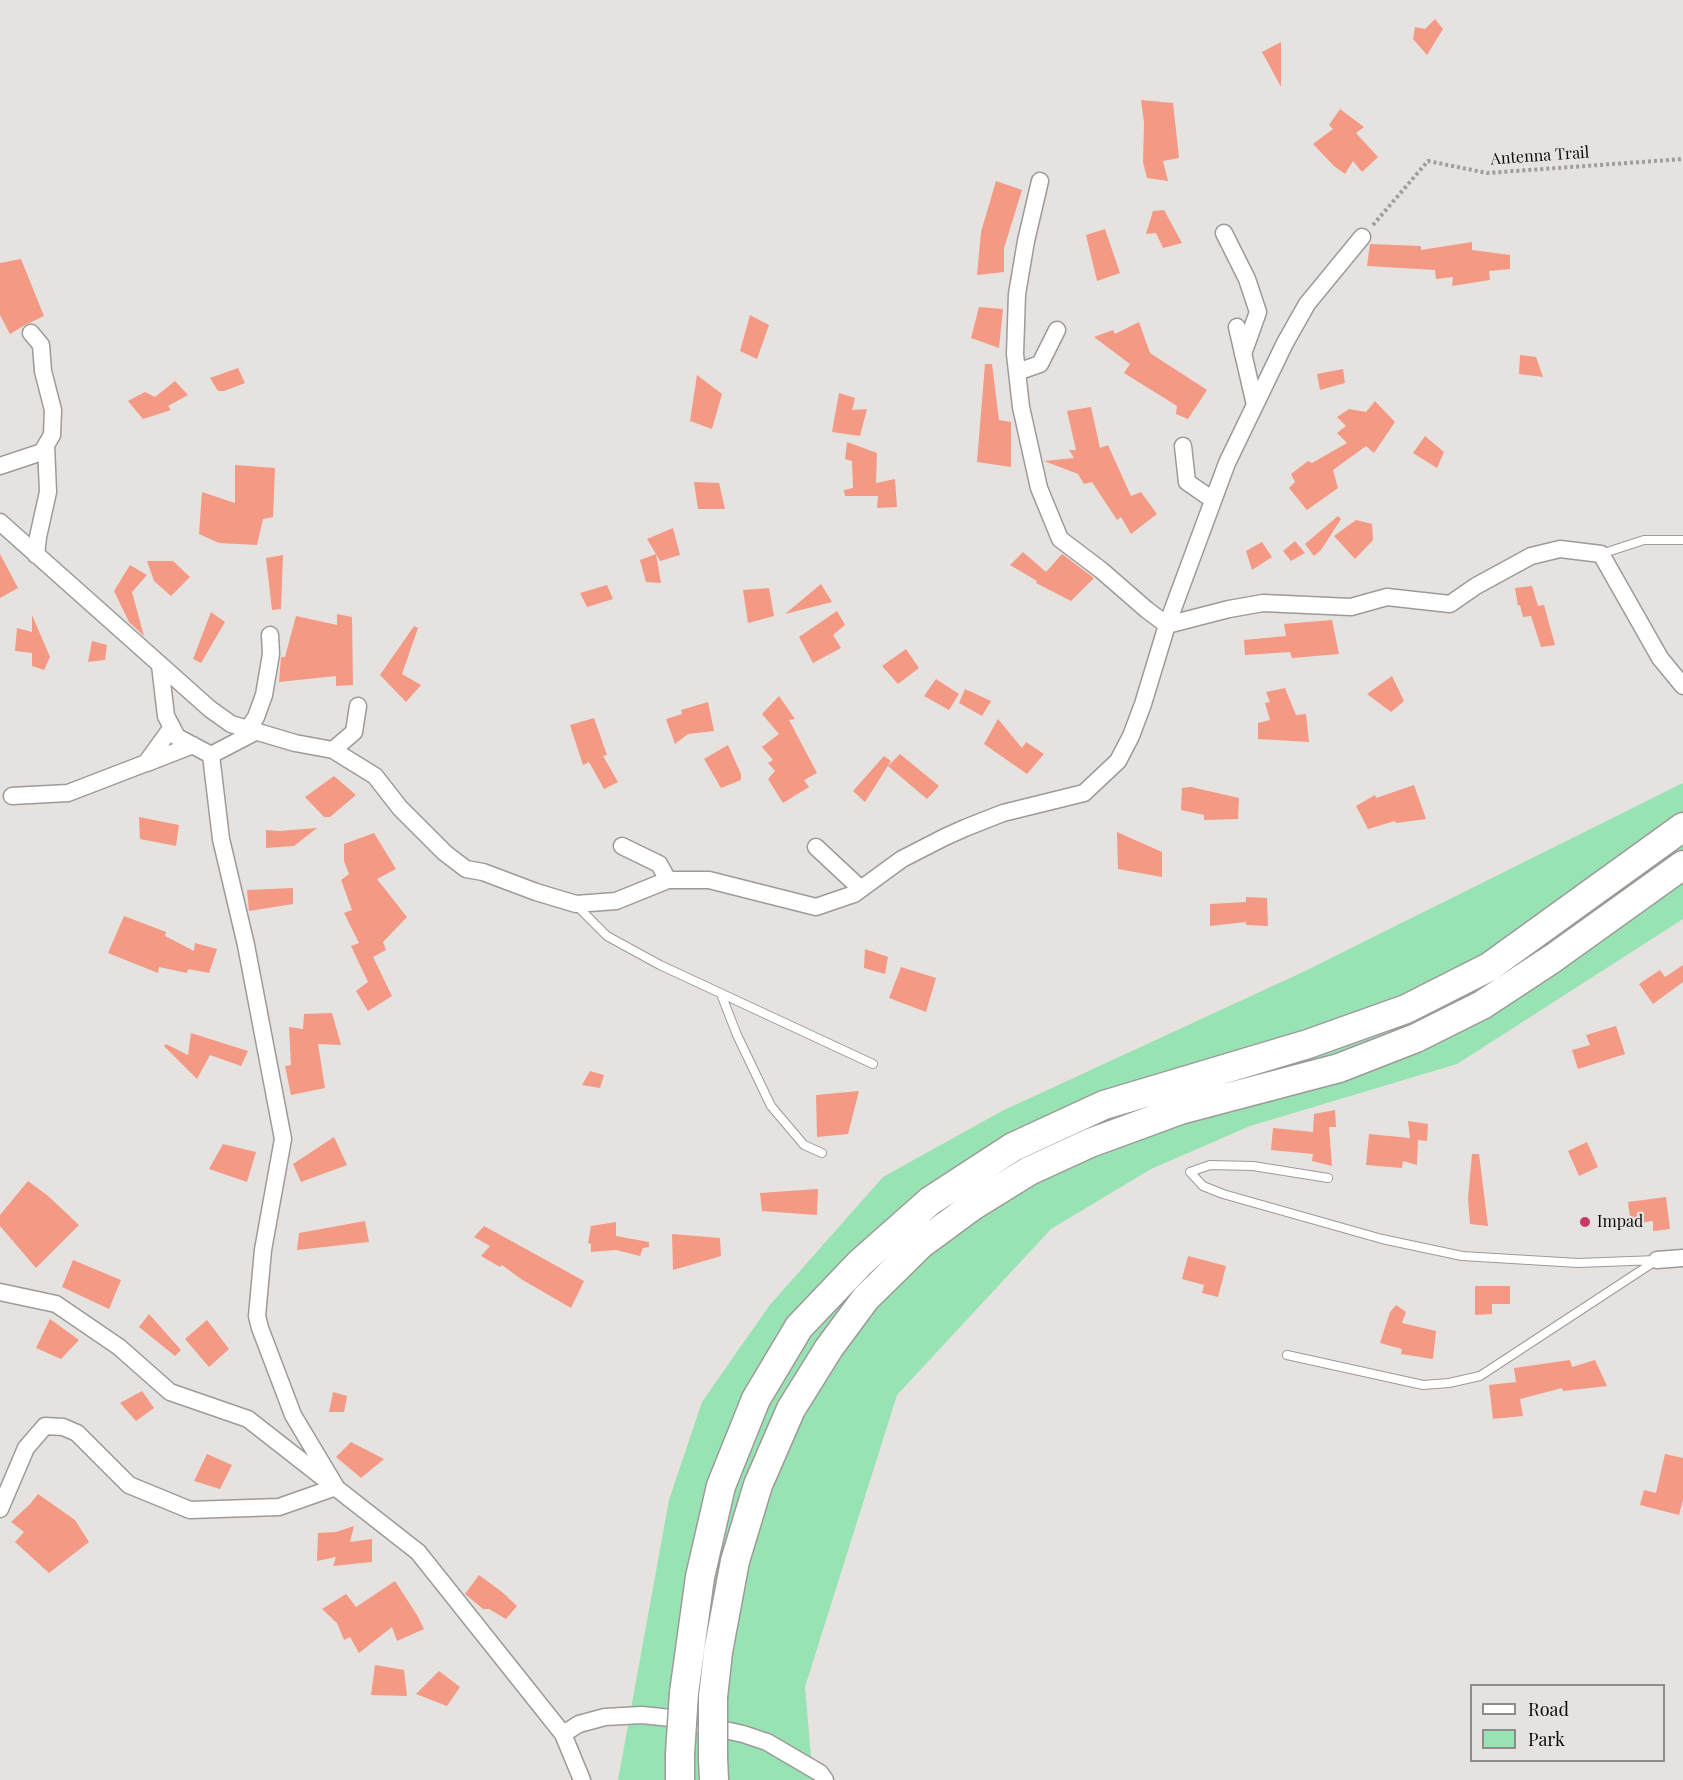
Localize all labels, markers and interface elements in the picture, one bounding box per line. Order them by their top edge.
street label: Antenna Trail [1490,143,1590,169]
place label: Impad [1597,1212,1643,1232]
marker: Impad [1578,1215,1592,1229]
legend [1470,1684,1665,1762]
text: Road [1528,1697,1569,1721]
text: Park [1528,1727,1565,1751]

